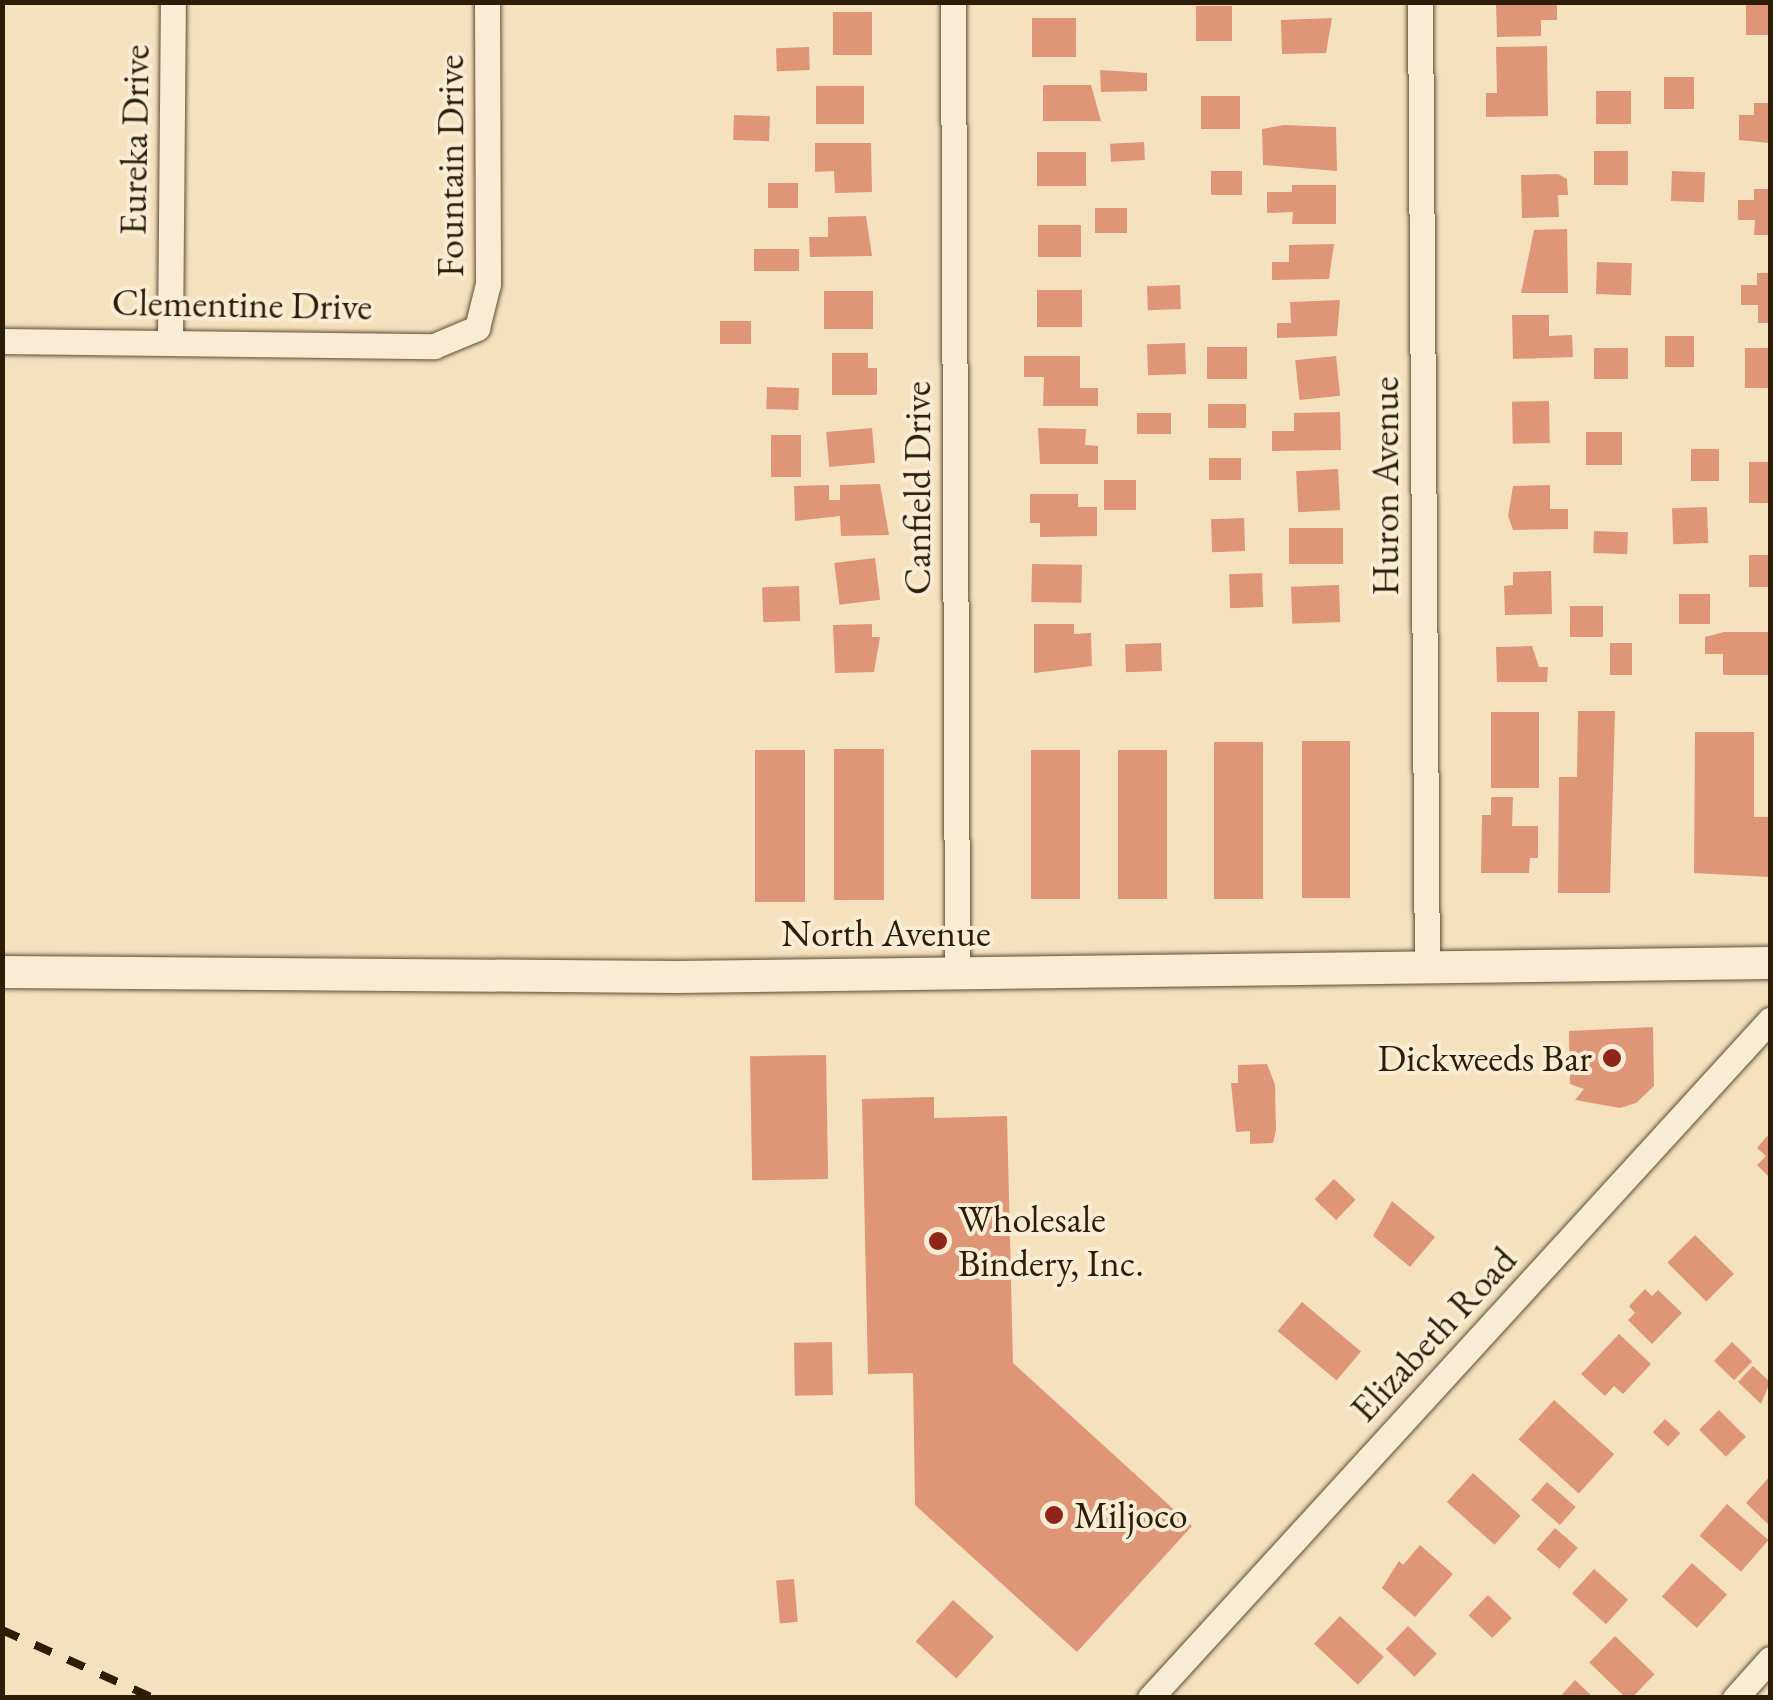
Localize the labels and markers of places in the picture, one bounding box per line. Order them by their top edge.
place label: Dickweeds Bar [1378,1035,1592,1081]
marker: Dickweeds Bar [1601,1047,1623,1069]
place label: Wholesale Bindery, Inc. [958,1196,1144,1286]
marker: Wholesale Bindery, Inc. [927,1230,949,1252]
place label: Miljoco [1074,1492,1188,1538]
marker: Miljoco [1043,1504,1065,1526]

